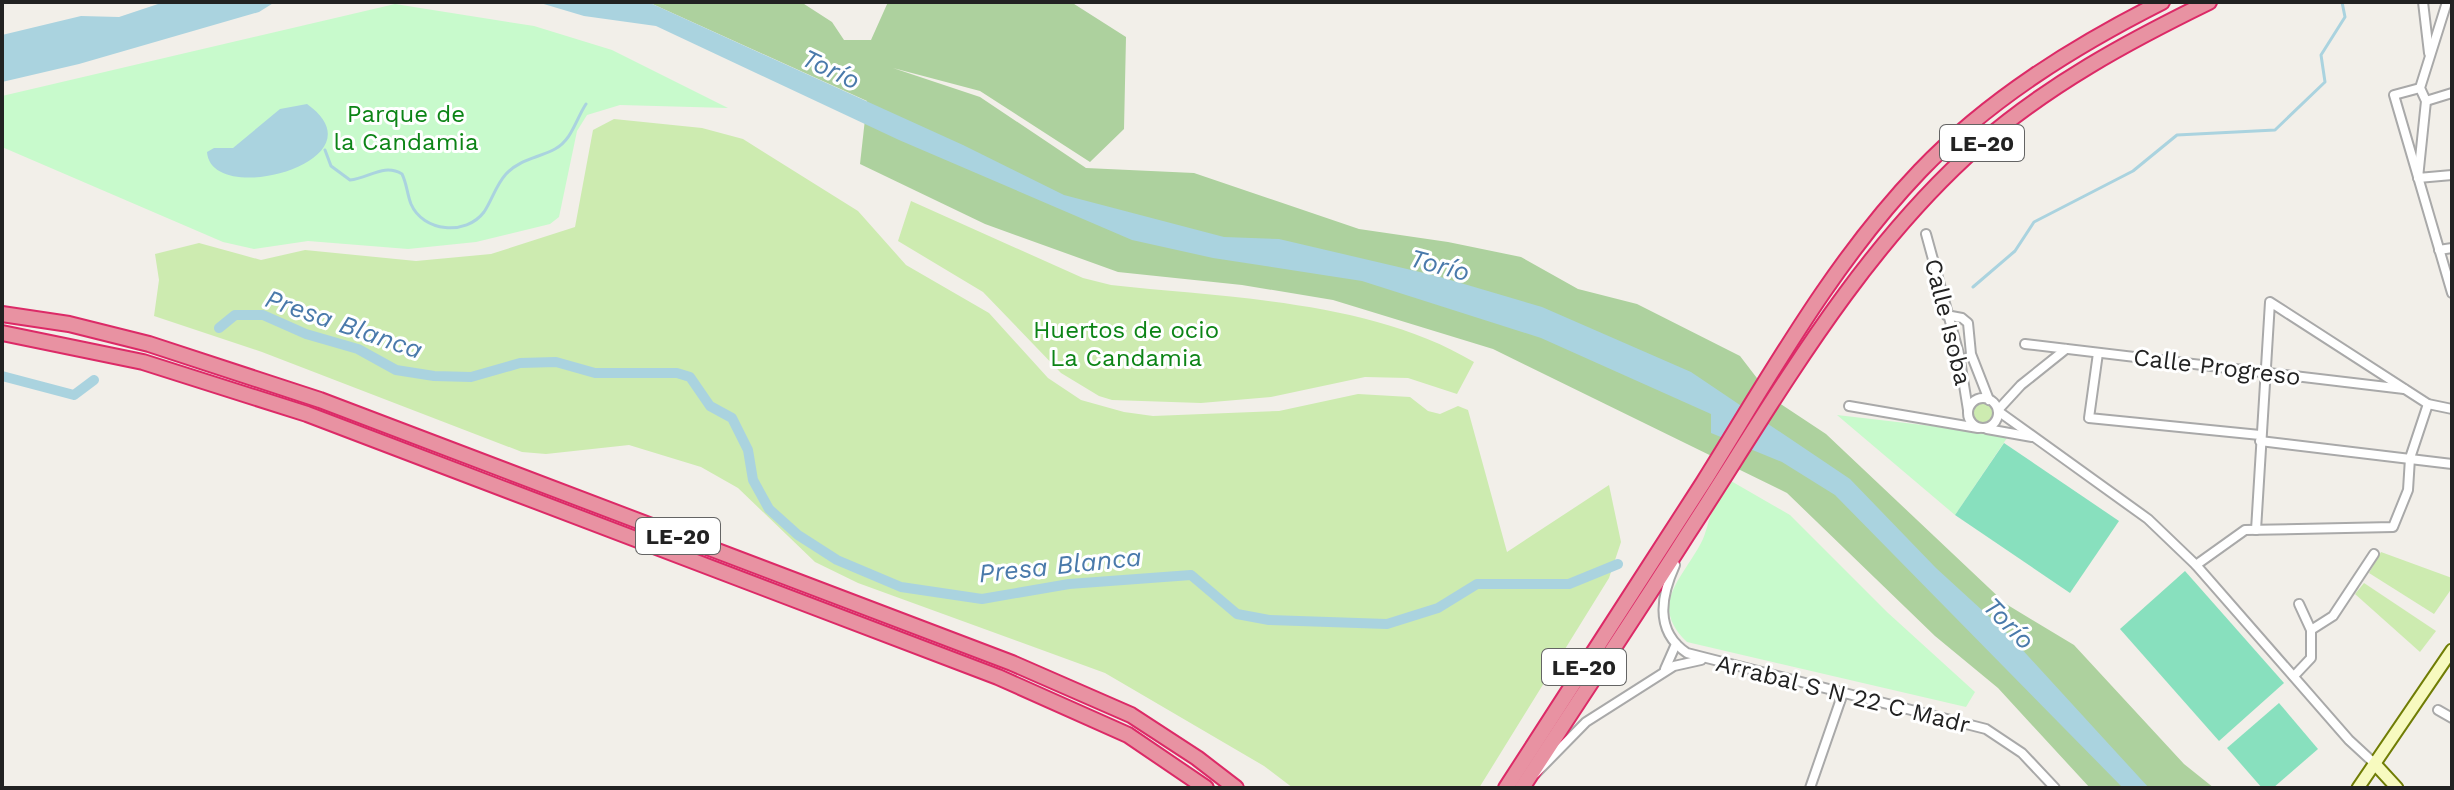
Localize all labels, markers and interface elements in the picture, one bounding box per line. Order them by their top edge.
water label: Torío [797,43,865,95]
park label: Parque de la Candamia [334,100,478,156]
road number: LE-20 [1940,125,2024,161]
water label: Torío [1407,243,1473,287]
street label: Calle Isoba [1919,256,1977,388]
water label: Presa Blanca [262,283,426,365]
park label: Huertos de ocio La Candamia [1033,316,1219,372]
street label: Calle Progreso [2132,343,2302,391]
road number: LE-20 [636,518,720,554]
water label: Presa Blanca [977,542,1143,588]
water label: Torío [1977,591,2041,655]
road number: LE-20 [1542,649,1626,685]
street label: Arrabal S N 22 C Madr [1713,649,1973,739]

